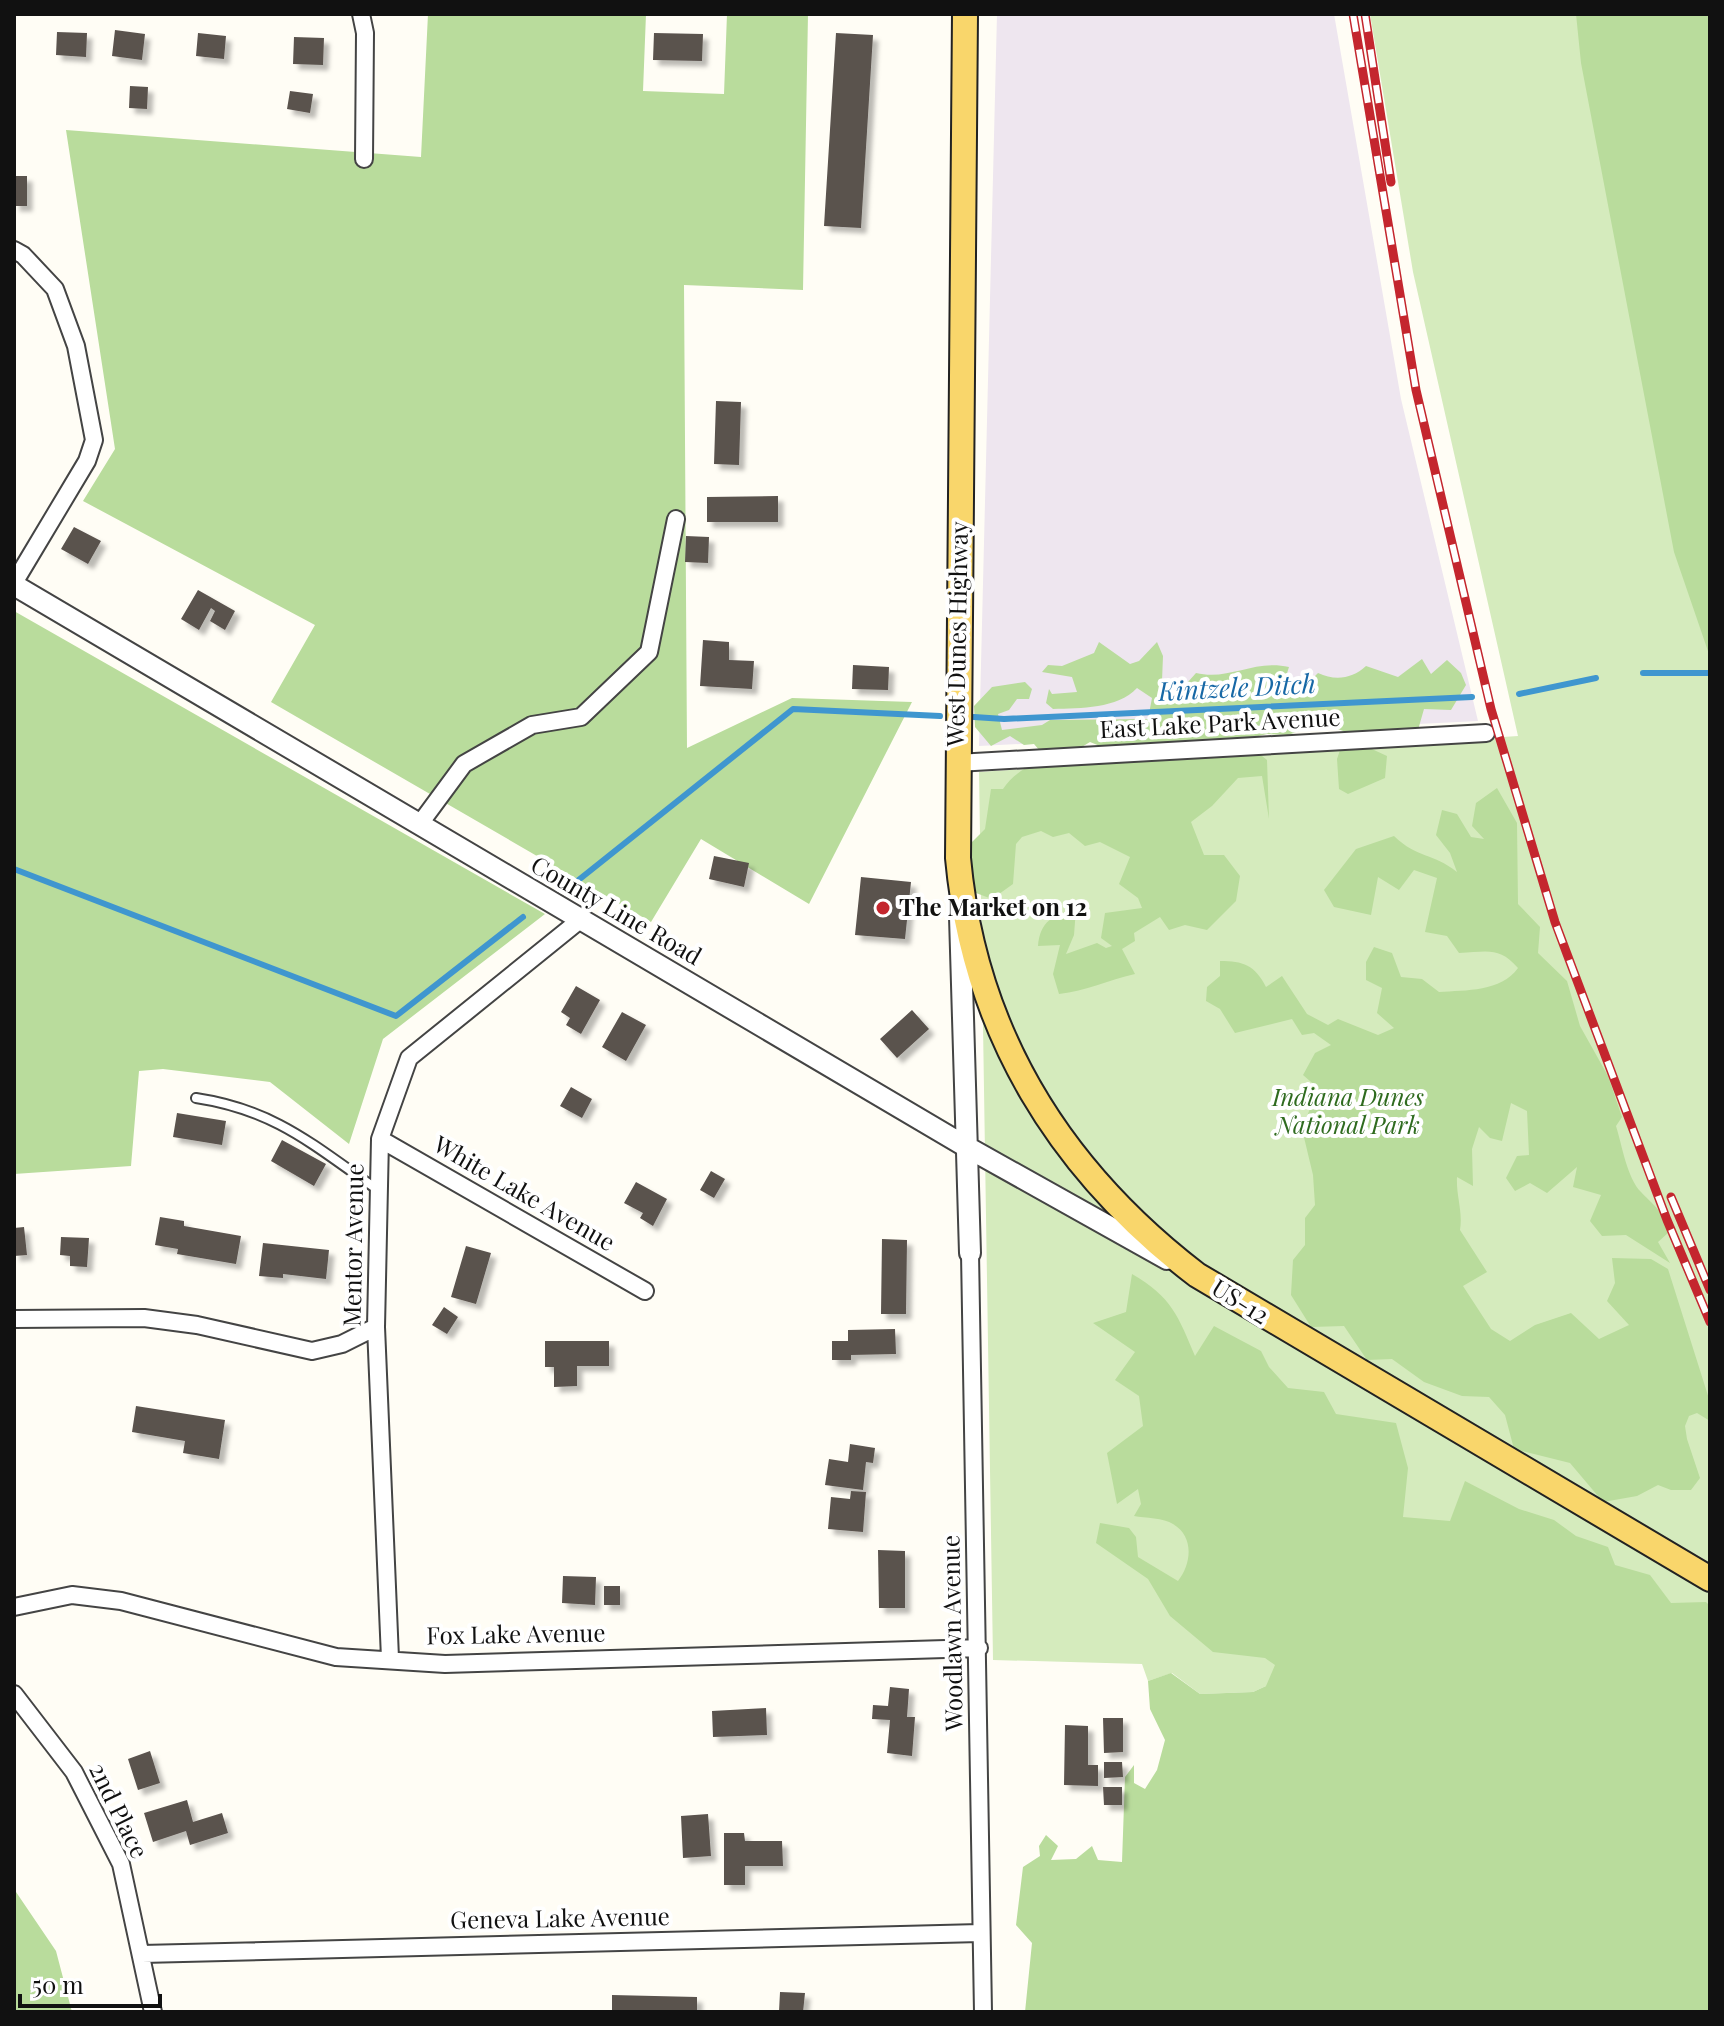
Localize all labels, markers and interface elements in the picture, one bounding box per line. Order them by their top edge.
street label: West Dunes Highway [938,521,974,748]
water label: Kintzele Ditch [1156,665,1316,708]
street label: East Lake Park Avenue [1099,700,1341,744]
street label: County Line Road [526,847,708,971]
place label: The Market on 12 [899,890,1087,922]
marker: The Market on 12 [874,899,892,917]
park label: Indiana Dunes National Park [1271,1080,1424,1140]
street label: White Lake Avenue [428,1127,622,1257]
street label: Mentor Avenue [335,1163,369,1327]
street label: US-12 [1206,1270,1276,1330]
street label: Woodlawn Avenue [933,1535,969,1732]
street label: Fox Lake Avenue [426,1615,606,1651]
street label: 2nd Place [83,1757,157,1863]
street label: Geneva Lake Avenue [450,1899,670,1935]
scale bar [20,1958,160,2008]
text: 50 m [32,1968,84,2000]

